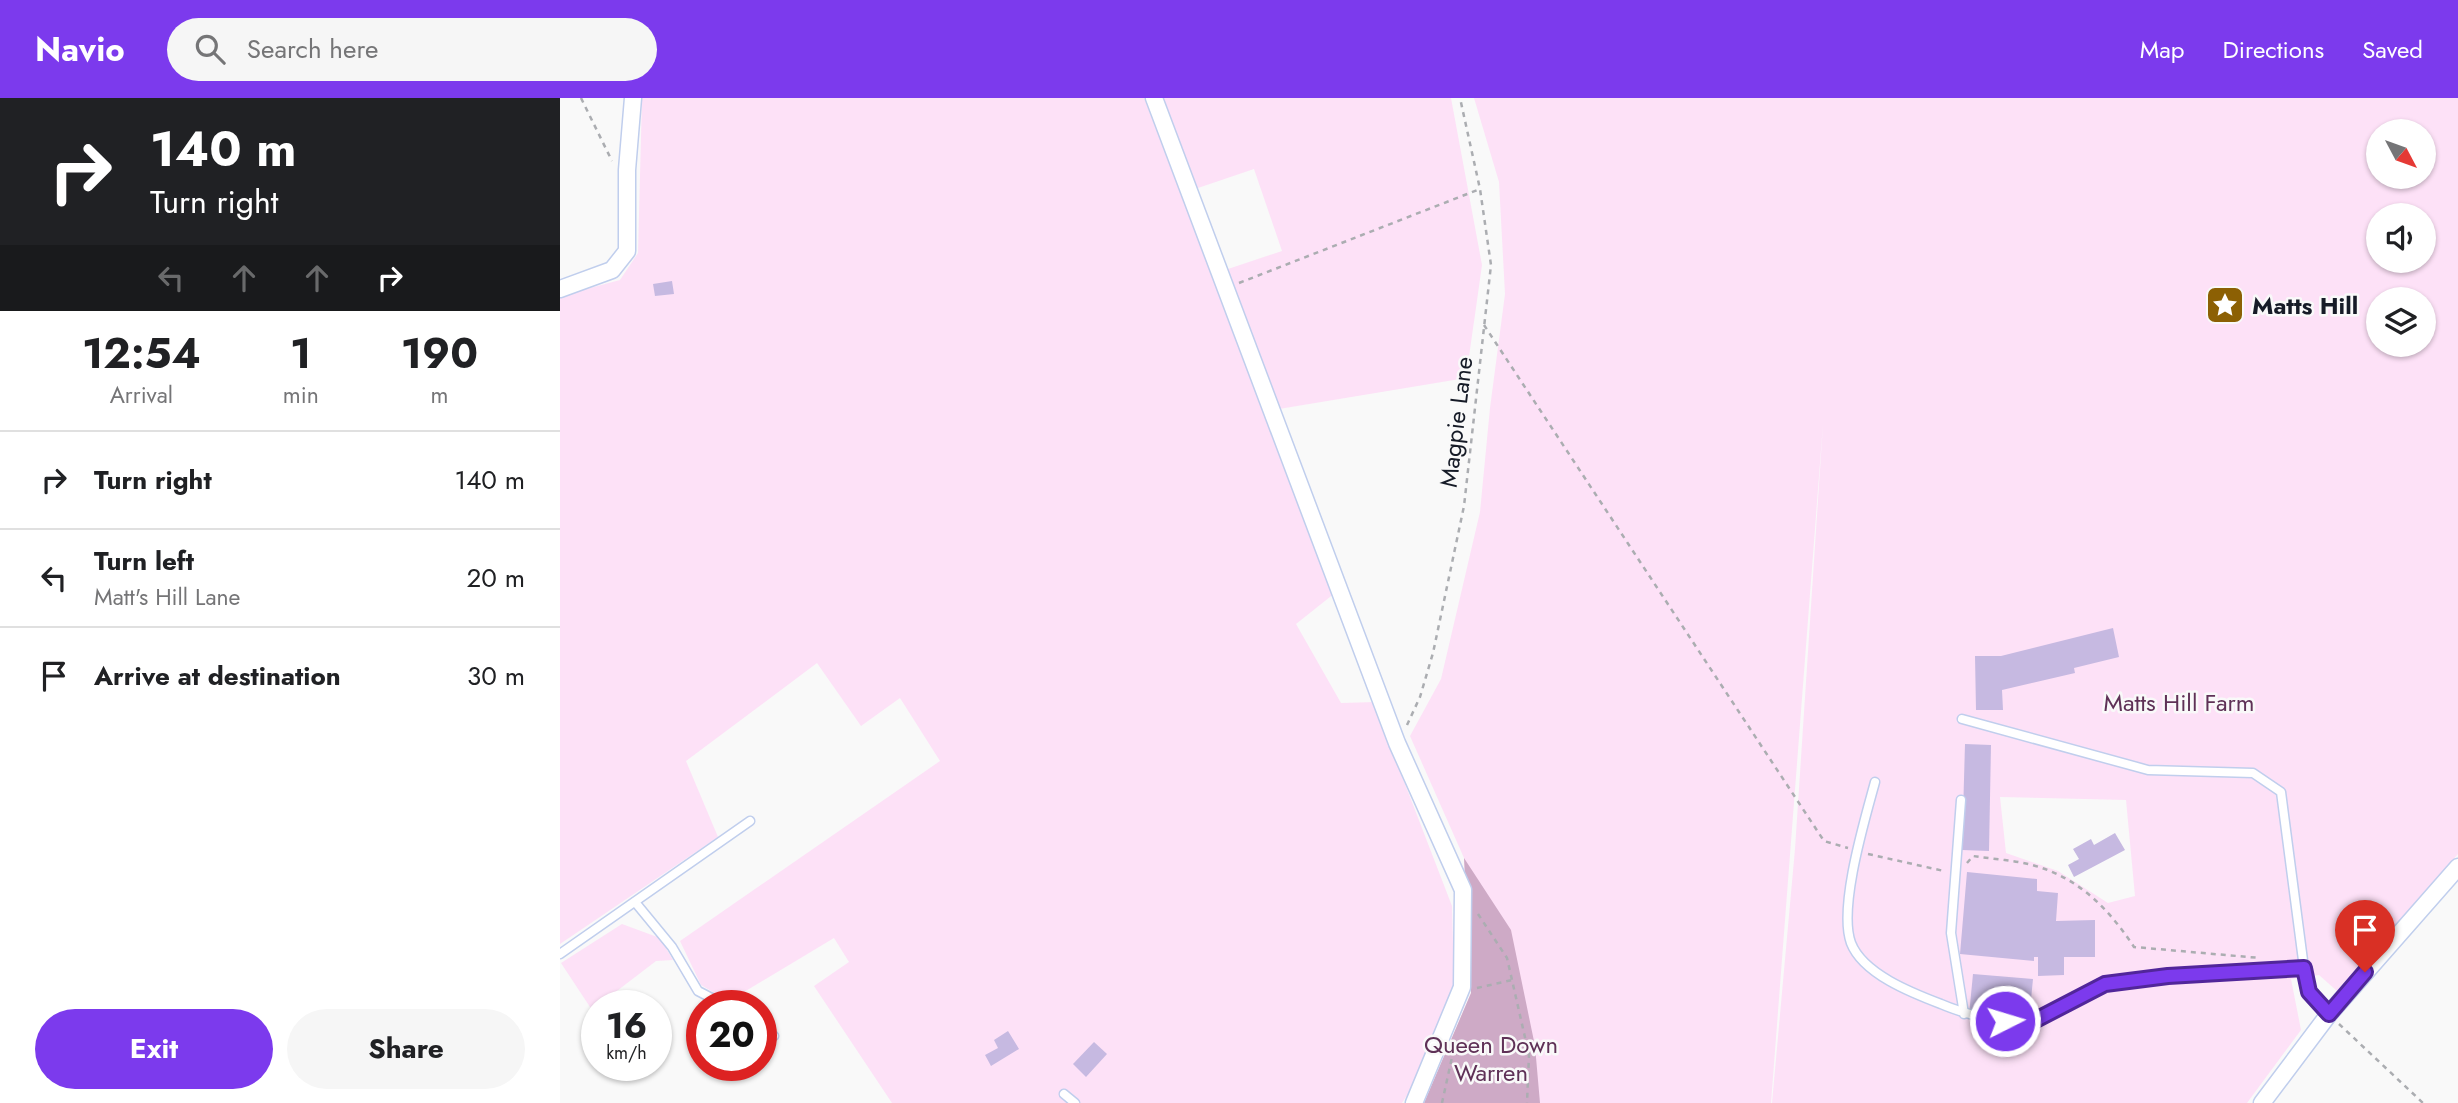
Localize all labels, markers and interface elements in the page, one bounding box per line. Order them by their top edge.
search box [167,18,657,81]
text: Navio [35,26,125,73]
icon: search [191,30,229,68]
text: Search here [247,30,378,68]
text: Map [2140,32,2185,67]
text: Directions [2223,32,2324,67]
text: Saved [2362,32,2423,67]
text: 140 m [150,114,296,184]
north arrow [2366,119,2436,189]
map controls [2366,119,2436,357]
icon: right [35,126,126,217]
text: Turn right [150,179,279,225]
button: sound [2366,203,2436,273]
icon: left [152,259,190,297]
icon: ahead [225,259,263,297]
icon: ahead [298,259,336,297]
icon: right [371,259,409,297]
place icon: Matts Hill [2204,284,2246,326]
button: layers [2366,287,2436,357]
place label: Matts Hill [2252,288,2358,323]
text: 12:54 [82,323,201,384]
text: 1 [290,323,311,384]
text: 190 [401,323,478,384]
street label: Magpie Lane [1431,355,1481,489]
text: Arrival [110,378,173,412]
text: min [283,378,319,412]
text: m [430,378,448,412]
icon: right [35,461,73,499]
text: Turn right [94,461,212,499]
text: 140 m [454,461,525,499]
text: Turn left [94,542,194,580]
icon: left [35,559,73,597]
text: 20 m [467,559,525,597]
text: Matt's Hill Lane [94,580,240,614]
icon: arrive [35,657,73,695]
text: Arrive at destination [94,657,341,695]
text: 30 m [467,657,525,695]
park label: Matts Hill Farm [2104,685,2254,720]
pin [2335,900,2395,972]
icon: arrive [2346,911,2384,949]
position arrow [1968,984,2042,1058]
speed limit sign: 20 [686,990,777,1081]
text: 16 [606,1001,647,1051]
button: Exit [35,1009,273,1089]
button: Share [287,1009,525,1089]
park label: Queen Down Warren [1424,1027,1558,1090]
text: km/h [606,1040,647,1066]

